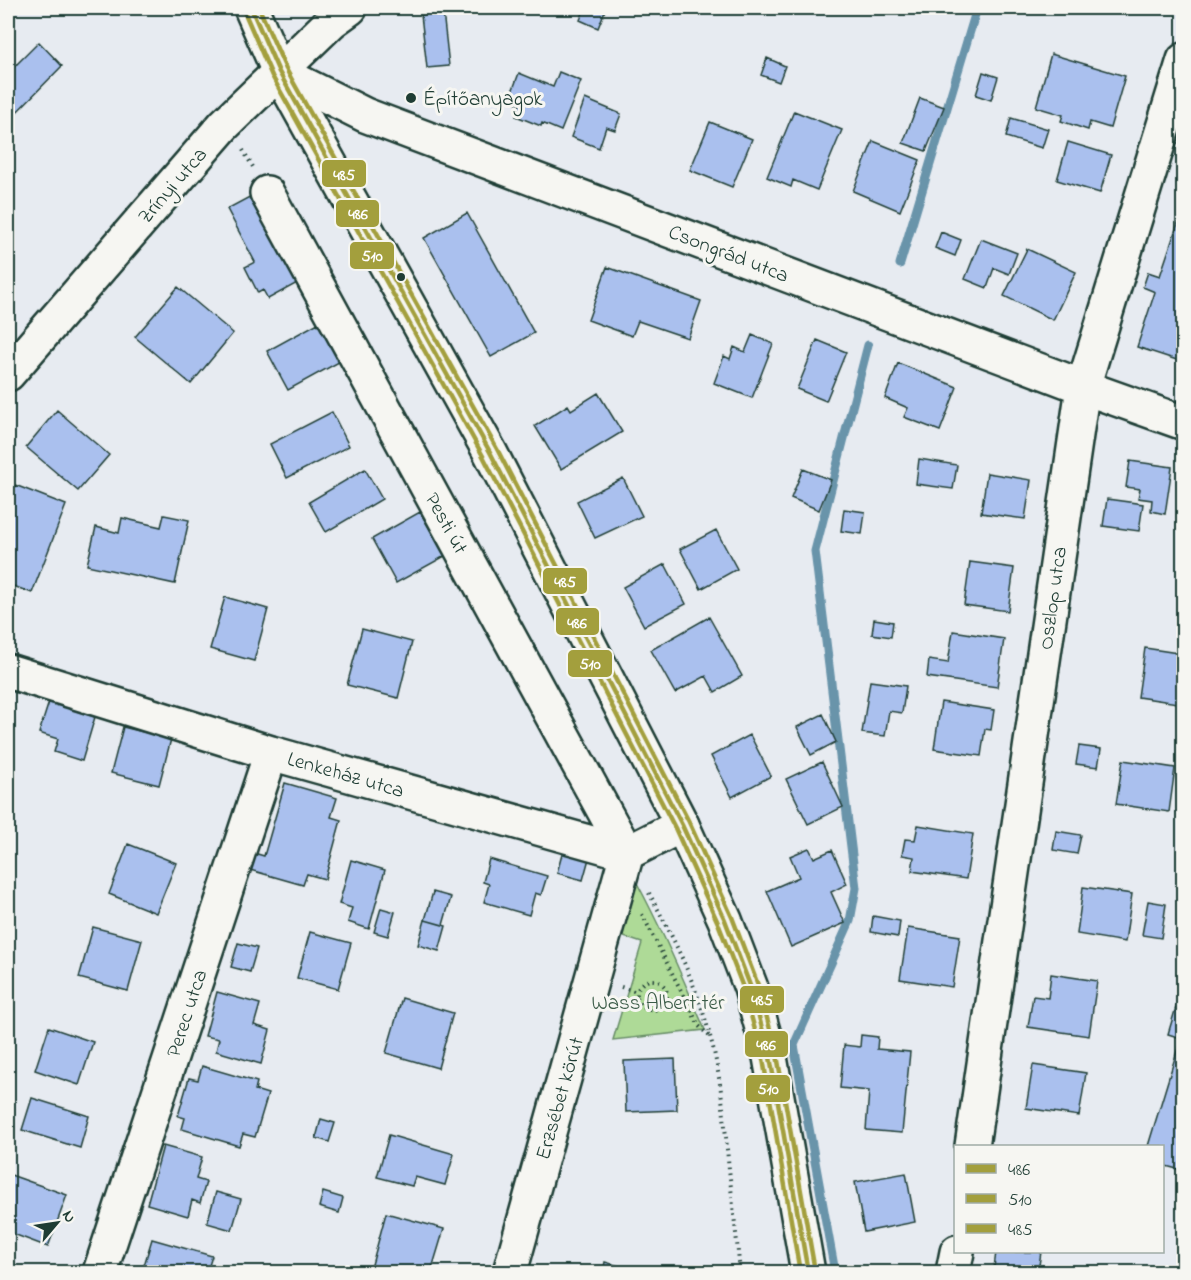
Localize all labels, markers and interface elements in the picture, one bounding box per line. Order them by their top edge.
place label: Építőanyagok [423,85,543,117]
marker: Építőanyagok [404,91,418,105]
street label: Zrínyi utca [132,141,217,233]
line badge: 485 [321,159,367,188]
text: 485 [332,164,356,188]
line badge: 486 [335,199,380,228]
text: 486 [347,203,369,227]
street label: Csongrád utca [663,218,793,293]
line badge: 510 [349,241,395,270]
text: 510 [361,245,383,269]
unlabelled marker [395,271,407,283]
street label: Pesti út [416,488,474,560]
street label: Oszlop utca [1032,545,1076,652]
line badge: 485 [542,567,588,595]
text: 485 [553,571,577,595]
line badge: 486 [555,607,600,636]
text: 486 [566,612,588,636]
line badge: 510 [567,649,613,678]
text: 510 [579,653,601,677]
street label: Lenkeház utca [283,745,407,807]
street label: Perec utca [160,966,216,1061]
line badge: 485 [739,985,785,1014]
park label: Wass Albert tér [592,989,725,1019]
text: 485 [750,989,774,1013]
line badge: 486 [744,1030,789,1058]
street label: Erzsébet körút [529,1034,593,1164]
text: 486 [755,1034,777,1058]
line badge: 510 [745,1074,791,1103]
text: 510 [757,1078,779,1102]
legend [954,1145,1164,1253]
text: 486 [1008,1158,1030,1184]
text: 510 [1008,1188,1032,1214]
north arrow [27,1193,87,1253]
text: N [55,1206,82,1227]
text: 485 [1008,1218,1032,1244]

